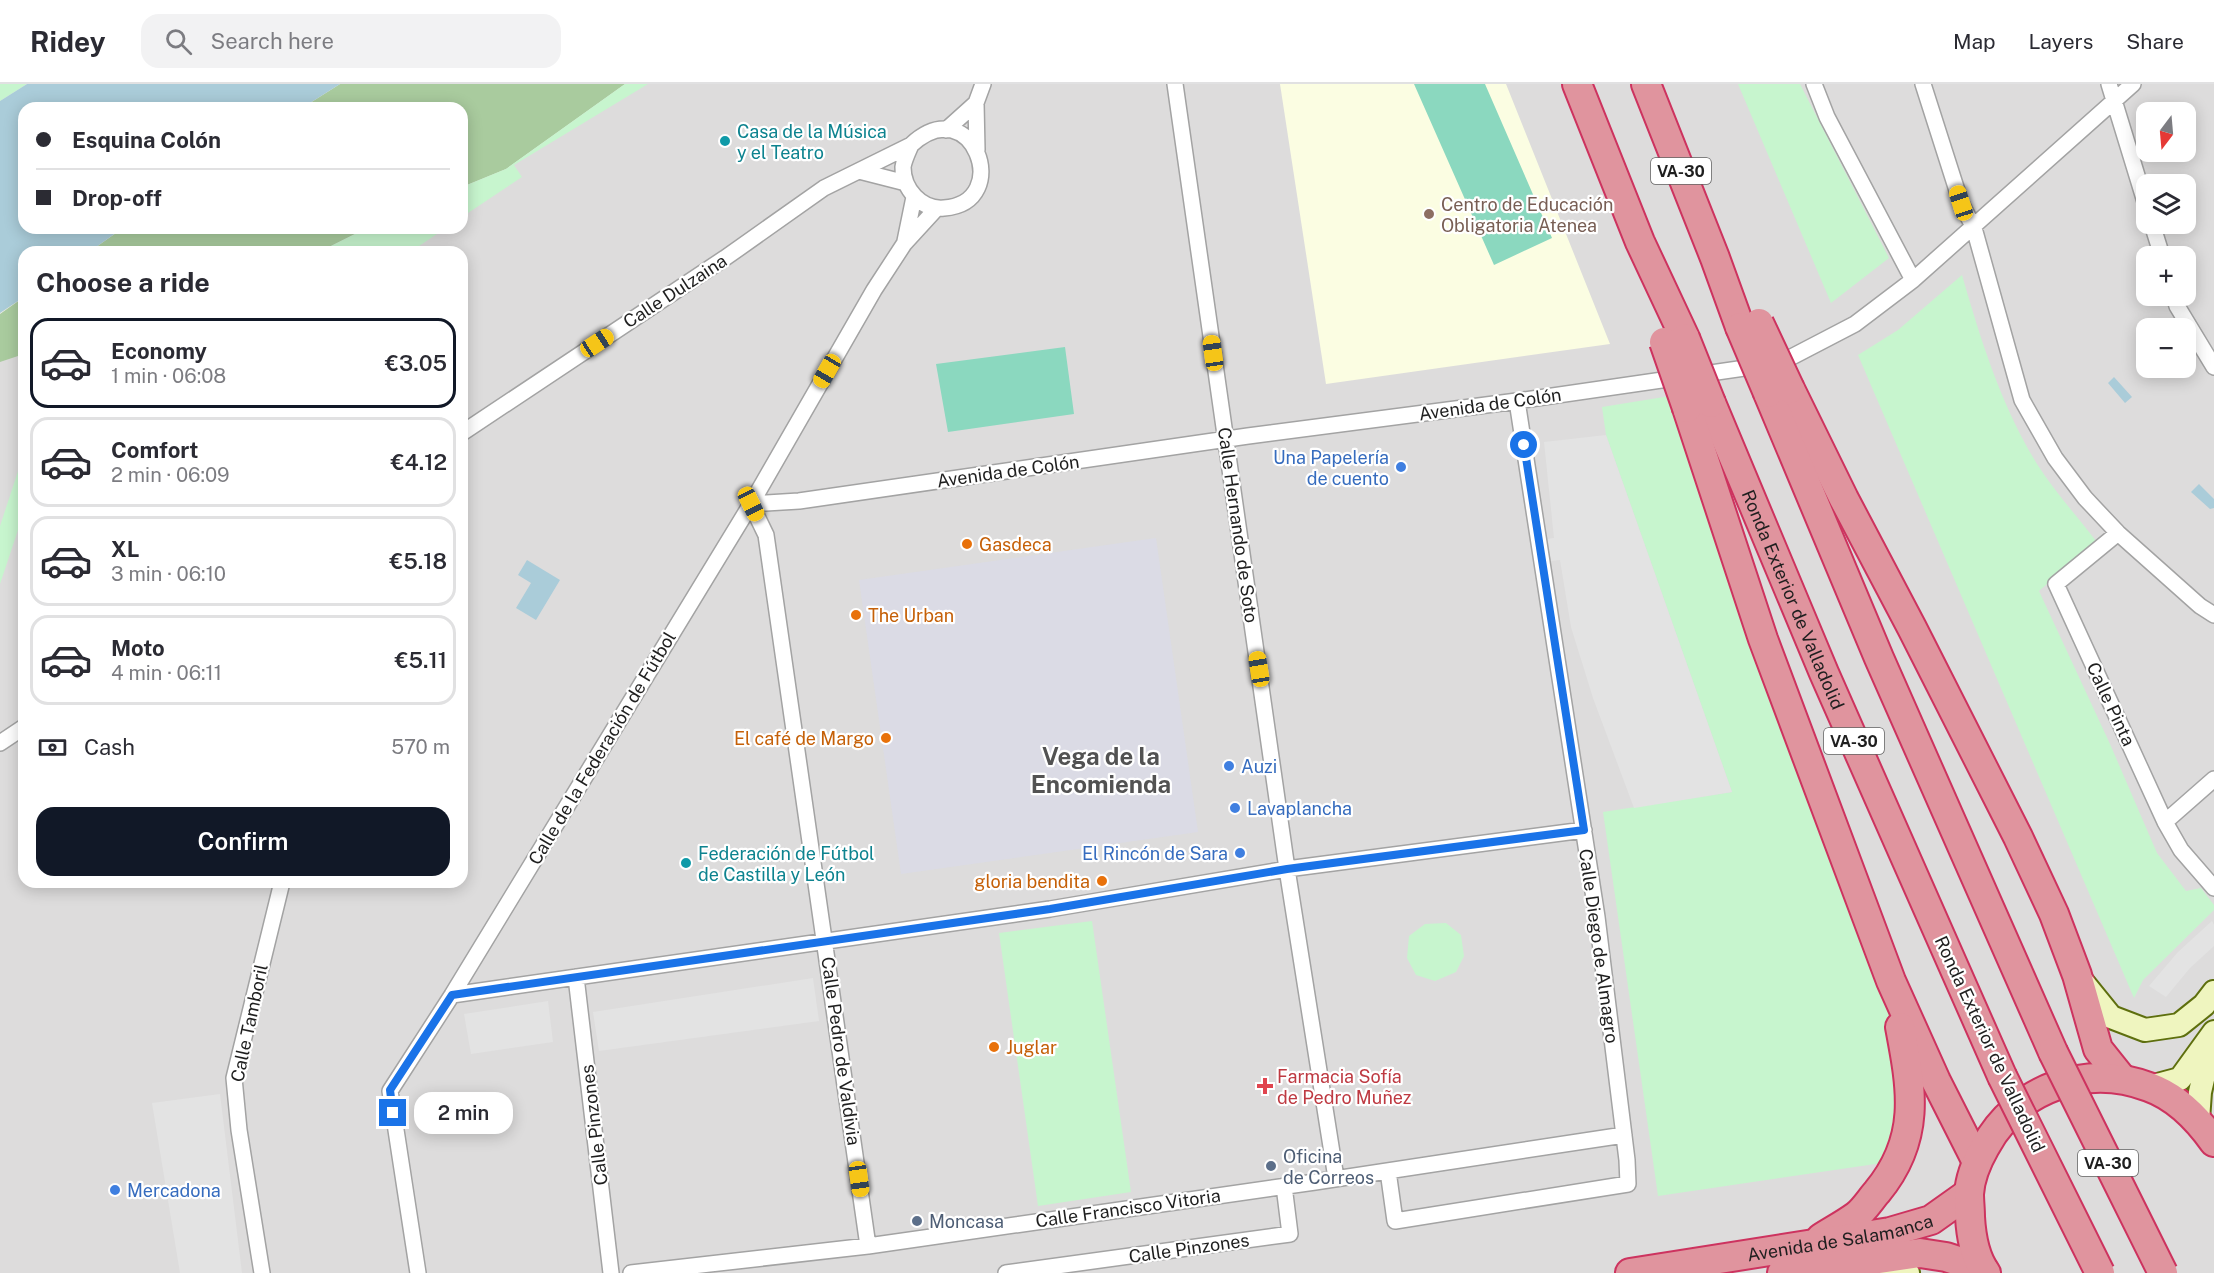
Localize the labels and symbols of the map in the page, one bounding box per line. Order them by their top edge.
north arrow [2136,102,2196,162]
place label: Casa de la Música y el Teatro [737,121,887,163]
marker: Casa de la Música y el Teatro [718,134,732,148]
road number: VA-30 [1651,158,1711,184]
car [1947,183,1975,223]
place label: Centro de Educación Obligatoria Atenea [1441,194,1613,236]
marker: Centro de Educación Obligatoria Atenea [1422,207,1436,221]
street label: Calle Dulzaina [619,250,731,332]
car [577,326,617,360]
car [1202,334,1224,372]
car [810,351,844,391]
street label: Avenida de Colón [1417,384,1563,424]
street label: Calle Hernando de Soto [1214,426,1262,624]
route start [1510,431,1537,458]
place label: Una Papelería de cuento [1273,447,1389,489]
street label: Avenida de Colón [935,451,1081,491]
marker: Una Papelería de cuento [1394,460,1408,474]
car [735,484,767,524]
street label: Ronda Exterior de Valladolid [1738,486,1849,712]
place label: Gasdeca [979,534,1052,555]
marker: Gasdeca [960,537,974,551]
place label: The Urban [868,605,954,626]
marker: The Urban [849,608,863,622]
street label: Calle de la Federación de Fútbol [524,628,680,868]
car [1247,650,1271,688]
street label: Calle Pinta [2083,659,2139,749]
place label: El café de Margo [734,728,874,749]
road number: VA-30 [1824,728,1884,754]
marker: El café de Margo [879,731,893,745]
district label: Vega de la Encomienda [1031,742,1171,798]
place label: Auzi [1241,756,1277,777]
marker: Auzi [1222,759,1236,773]
place label: Lavaplancha [1247,798,1352,819]
marker: Lavaplancha [1228,801,1242,815]
place label: Federación de Fútbol de Castilla y León [698,843,875,885]
place label: El Rincón de Sara [1082,843,1228,864]
marker: El Rincón de Sara [1233,846,1247,860]
street label: Calle Diego de Almagro [1575,847,1623,1045]
marker: Federación de Fútbol de Castilla y León [679,856,693,870]
place label: gloria bendita [974,871,1090,892]
marker: gloria bendita [1095,874,1109,888]
street label: Ronda Exterior de Valladolid [1931,933,2049,1155]
street label: Calle Pedro de Valdivia [817,955,865,1147]
street label: Calle Tamboril [226,962,272,1084]
place label: Juglar [1006,1037,1057,1058]
marker: Juglar [987,1040,1001,1054]
street label: Calle Pinzones [576,1063,612,1187]
place label: Farmacia Sofía de Pedro Muñez [1277,1066,1411,1108]
marker: Farmacia Sofía de Pedro Muñez [1258,1079,1272,1093]
callout: 2 min [414,1092,513,1134]
route end [379,1099,406,1126]
place label: Oficina de Correos [1283,1146,1374,1188]
road number: VA-30 [2078,1150,2138,1176]
marker: Oficina de Correos [1264,1159,1278,1173]
car [848,1160,870,1198]
place label: Mercadona [127,1180,221,1201]
marker: Mercadona [108,1183,122,1197]
street label: Calle Francisco Vitoria [1034,1185,1222,1231]
street label: Avenida de Salamanca [1746,1210,1935,1265]
place label: Moncasa [929,1211,1004,1232]
marker: Moncasa [910,1214,924,1228]
street label: Calle Pinzones [1127,1229,1251,1267]

